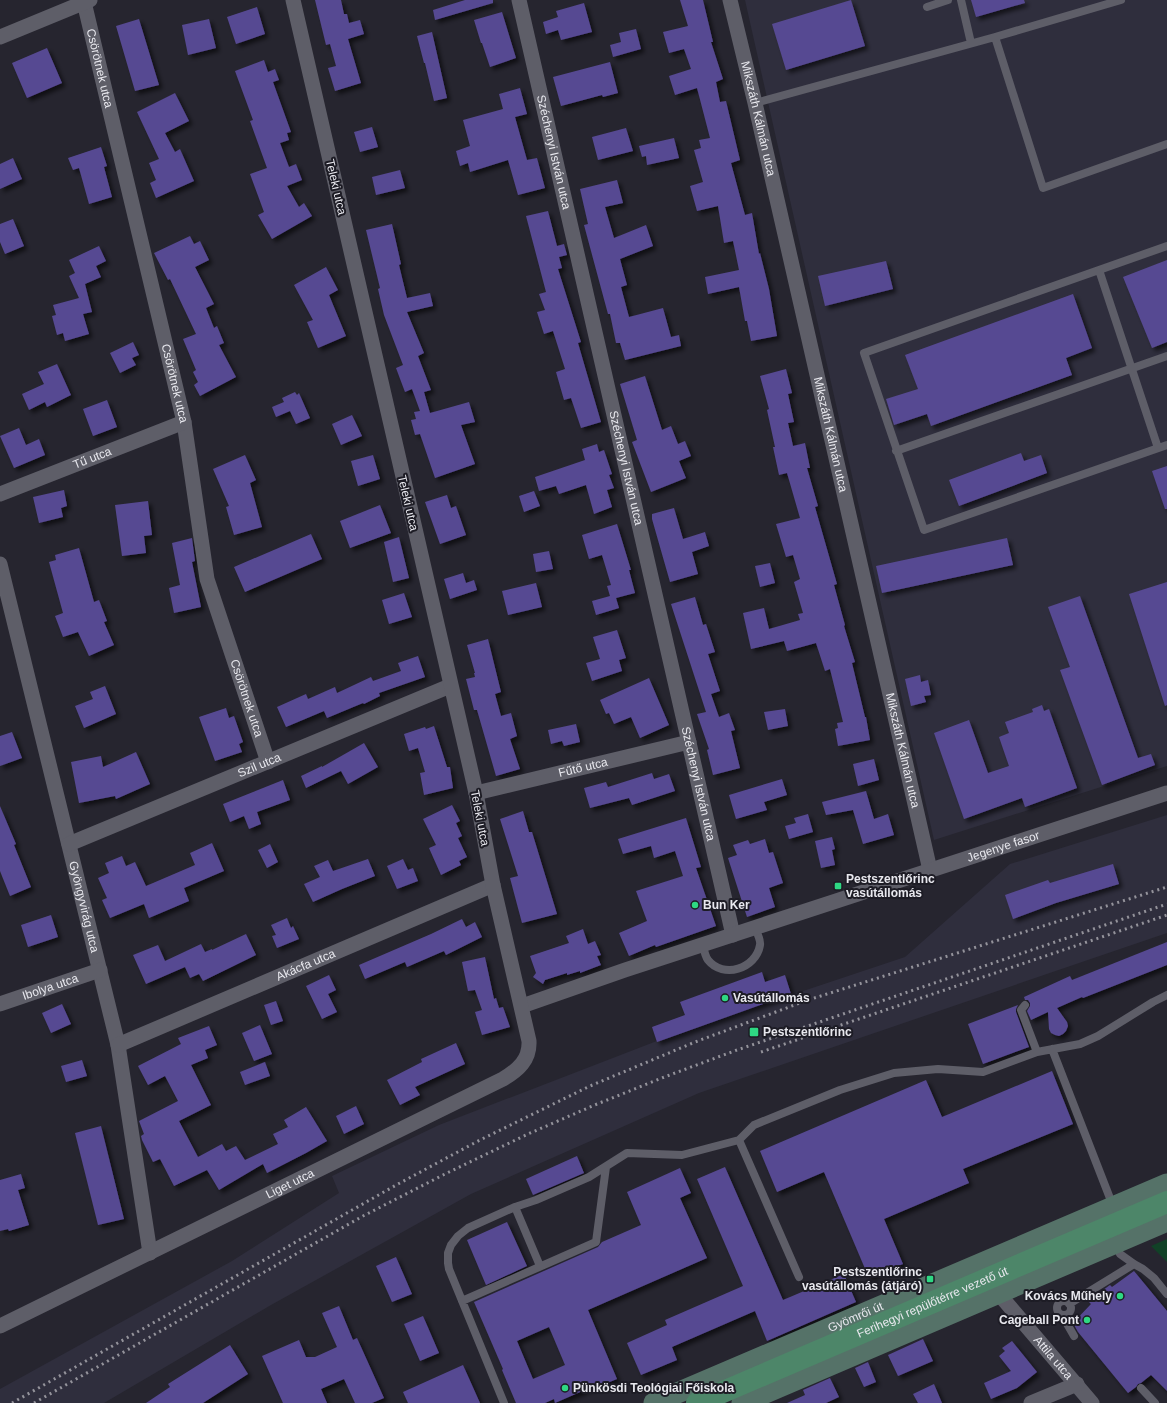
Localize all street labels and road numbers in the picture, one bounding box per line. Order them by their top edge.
street label: Csörötnek utca [84,27,116,109]
street label: Mikszáth Kálmán utca [738,60,779,178]
street label: Széchenyi István utca [534,94,574,211]
street label: Teleki utca [323,158,349,217]
street label: Csörötnek utca [159,342,191,425]
street label: Mikszáth Kálmán utca [811,376,851,494]
street label: Széchenyi István utca [606,409,646,527]
street label: Tű utca [71,444,114,472]
street label: Teleki utca [395,474,421,533]
street label: Csörötnek utca [227,658,266,739]
street label: Mikszáth Kálmán utca [883,692,923,810]
street label: Széchenyi István utca [679,725,718,843]
street label: Szil utca [236,750,283,780]
street label: Fűtő utca [557,755,609,780]
street label: Teleki utca [468,789,492,847]
street label: Jegenye fasor [965,828,1041,865]
street label: Gyöngyvirág utca [66,860,102,954]
street label: Akácfa utca [274,946,338,984]
street label: Ibolya utca [20,971,80,1003]
street label: Liget utca [263,1166,317,1201]
street label: Ferihegyi repülőtérre vezető út [855,1264,1011,1341]
street label: Gyömrői út [826,1299,886,1335]
street label: Attila utca [1031,1333,1076,1382]

